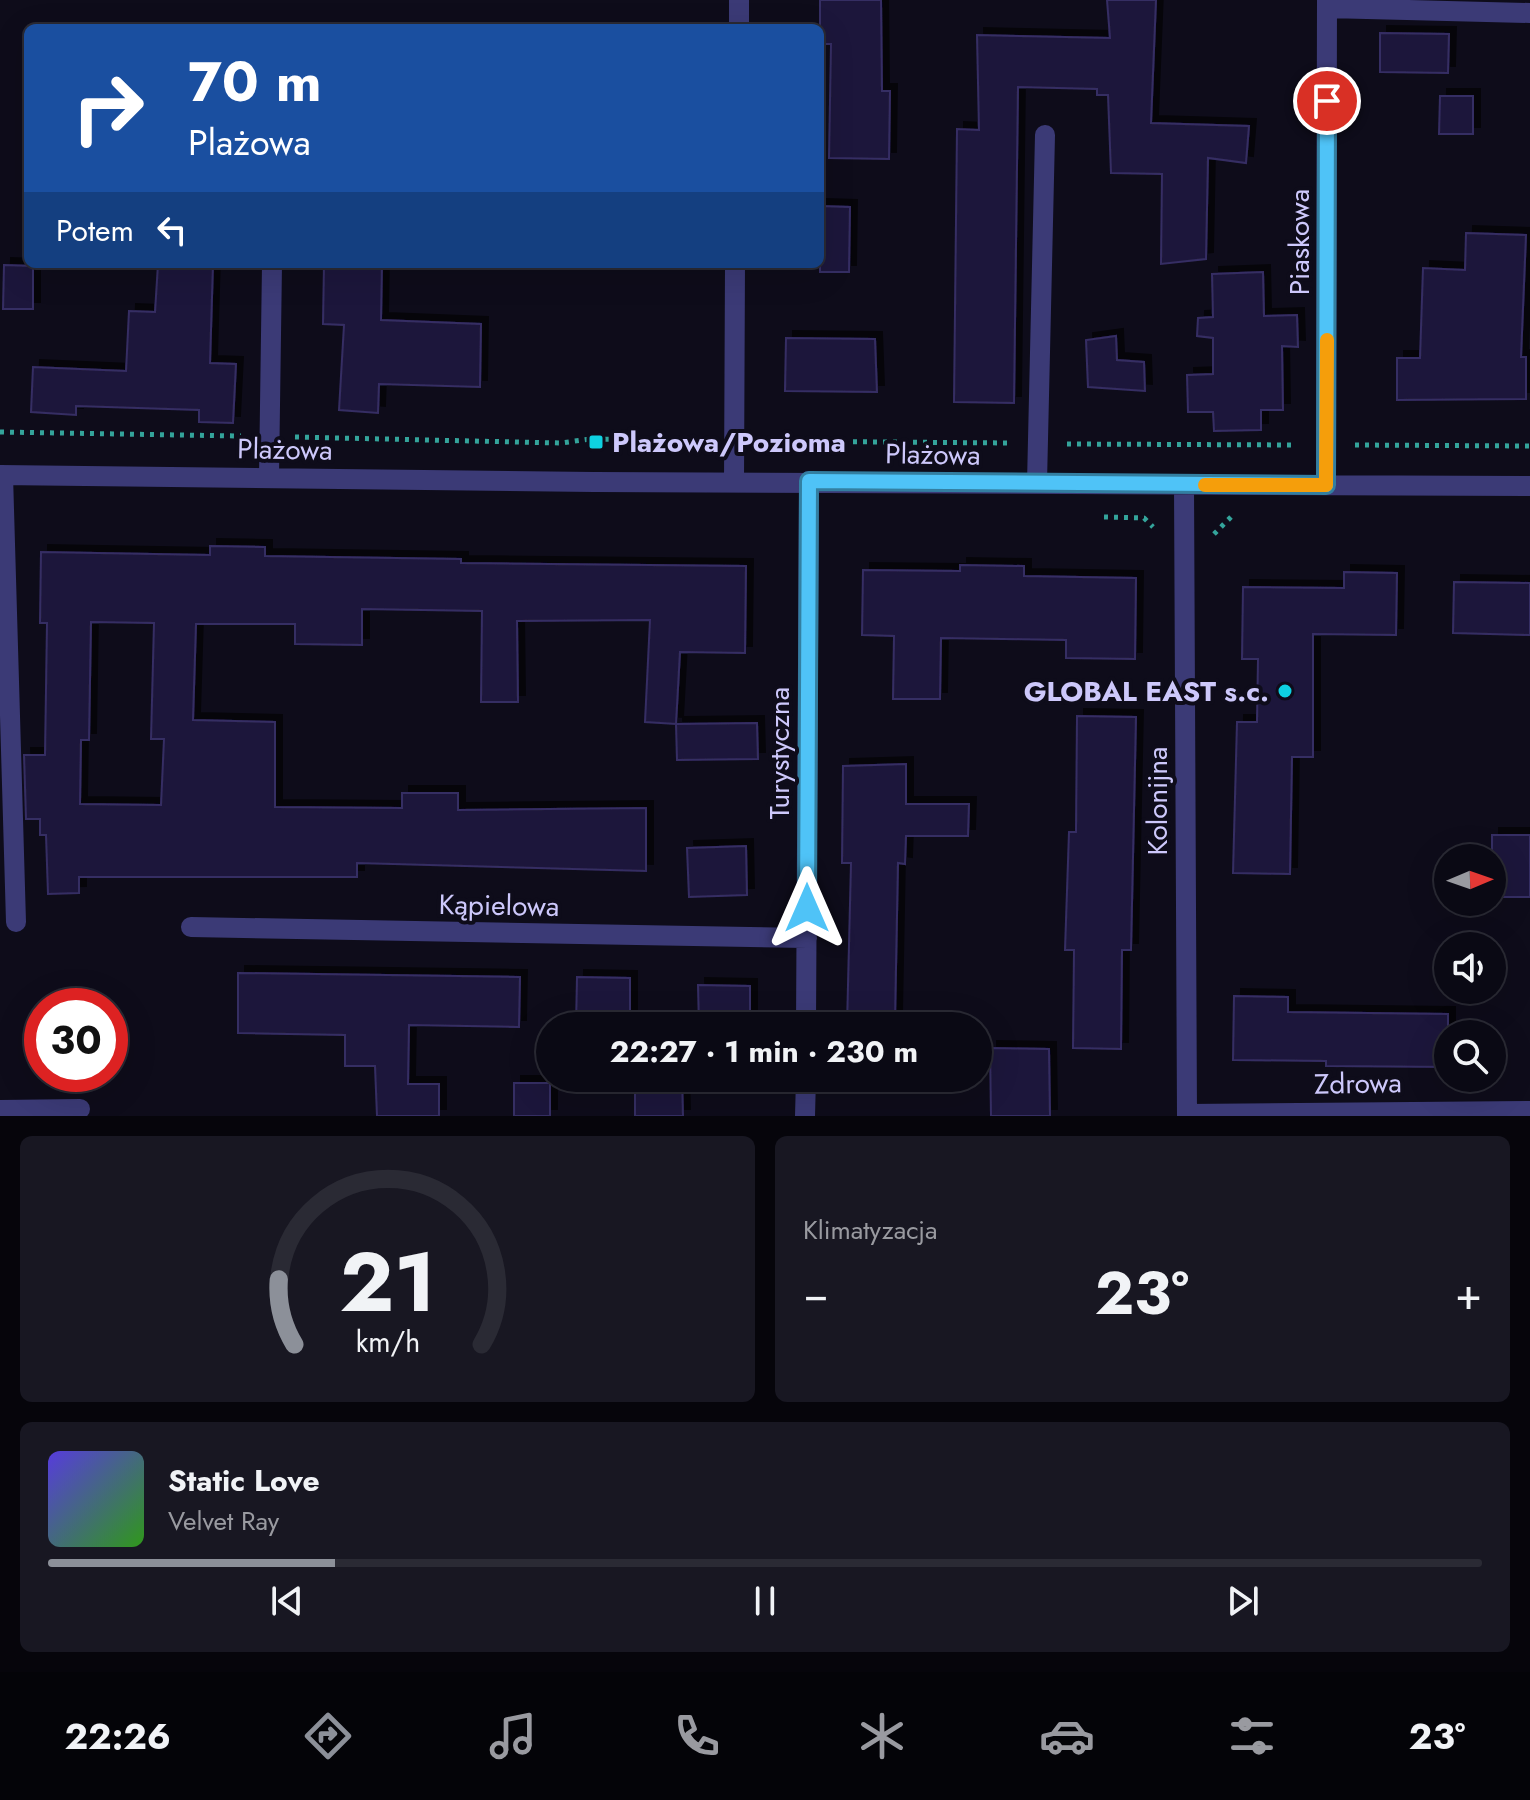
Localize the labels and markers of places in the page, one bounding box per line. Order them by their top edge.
pin [1293,67,1361,135]
place label: Plażowa/Pozioma [612,422,846,463]
marker: Plażowa/Pozioma [587,433,605,451]
place label: GLOBAL EAST s.c. [1024,671,1269,712]
marker: GLOBAL EAST s.c. [1276,682,1294,700]

